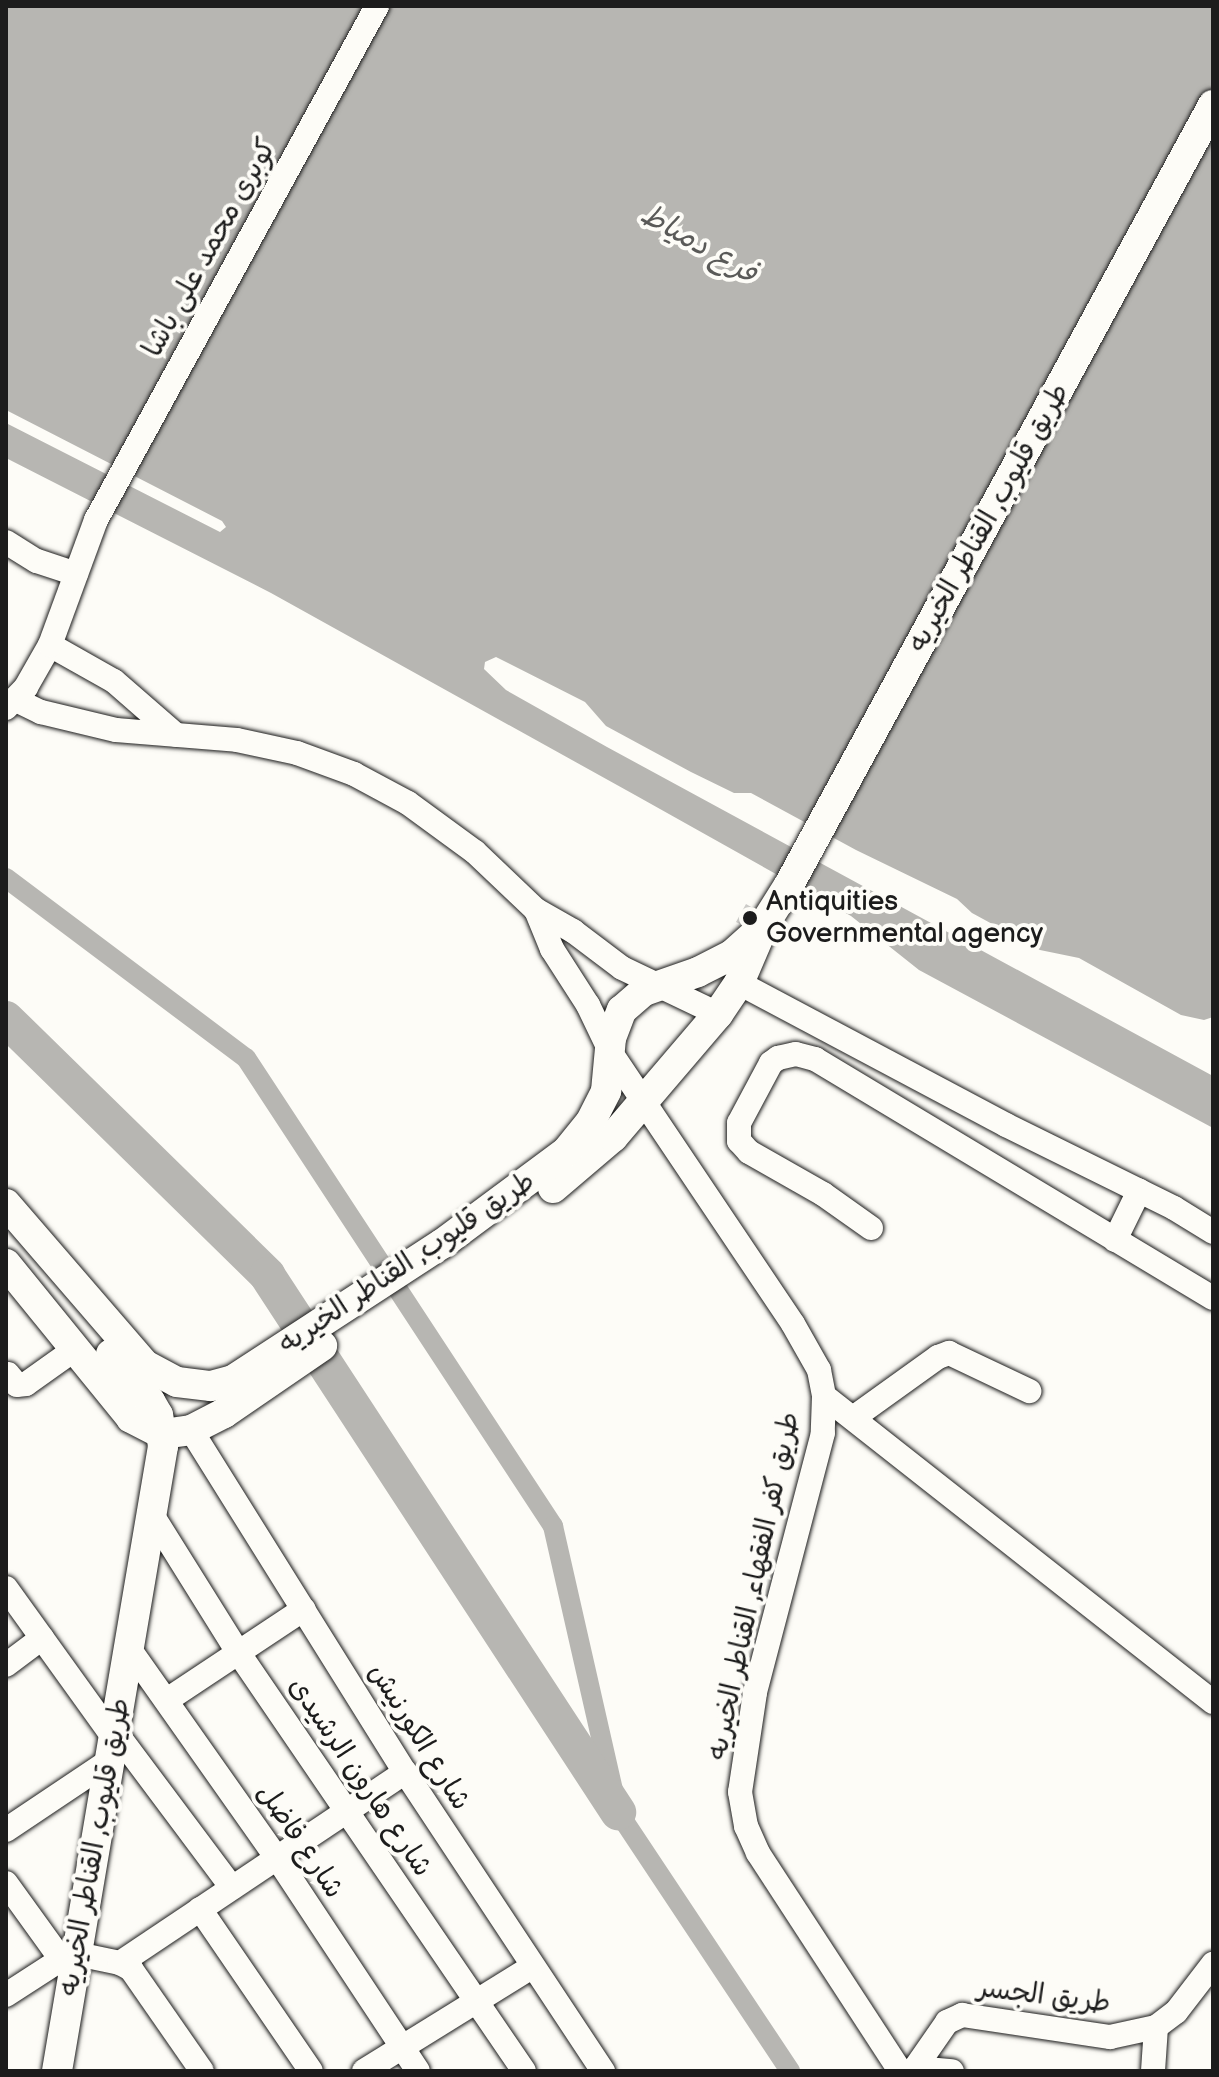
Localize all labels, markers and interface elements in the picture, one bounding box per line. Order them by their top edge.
street label: كوبرى محمد على باشا [136,133,284,363]
water label: فرع دمياط [634,196,764,292]
street label: طريق قليوب, القناطر الخيريه [901,378,1077,658]
place label: Antiquities Governmental agency [766,885,1043,951]
marker: Antiquities Governmental agency [741,909,759,927]
street label: طريق قليوب, القناطر الخيريه [273,1165,541,1361]
street label: طريق كفر الفقهاء, القناطر الخيريه [701,1409,807,1763]
street label: شارع الكورنيش [361,1657,477,1817]
street label: شارع هارون الرشيدى [281,1671,439,1883]
street label: طريق قليوب, القناطر الخيريه [52,1695,138,1999]
street label: شارع فاضل [249,1777,351,1905]
street label: طريق الجسر [976,1971,1112,2021]

